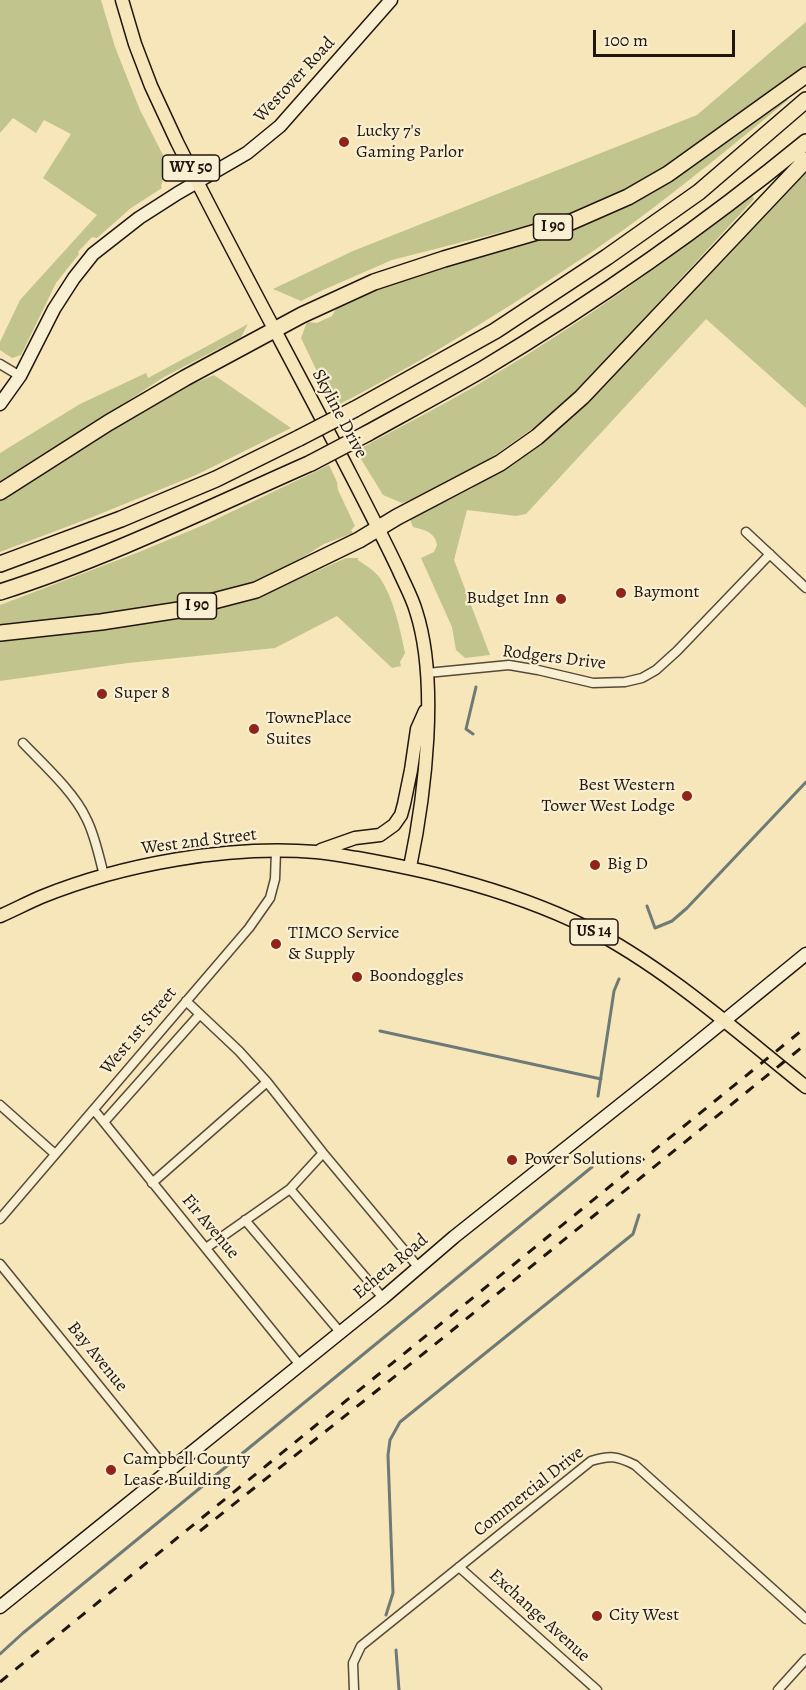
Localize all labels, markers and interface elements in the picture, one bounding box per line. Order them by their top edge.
scale bar [596,18,738,56]
text: 100 m [604,28,648,52]
street label: Westover Road [250,33,340,127]
place label: Lucky 7's Gaming Parlor [356,121,464,164]
marker: Lucky 7's Gaming Parlor [337,135,351,149]
road number: WY 50 [162,155,219,181]
road number: I 90 [534,214,572,240]
street label: Skyline Drive [307,366,371,462]
place label: Baymont [633,582,700,604]
marker: Baymont [614,586,628,600]
place label: Budget Inn [466,588,549,610]
marker: Budget Inn [554,592,568,606]
road number: I 90 [178,593,216,619]
street label: Rodgers Drive [501,641,607,675]
place label: Super 8 [114,683,170,705]
marker: Super 8 [95,687,109,701]
place label: TownePlace Suites [266,708,352,750]
marker: TownePlace Suites [247,722,261,736]
place label: Best Western Tower West Lodge [542,775,675,818]
marker: Best Western Tower West Lodge [680,789,694,803]
street label: West 2nd Street [140,824,258,860]
place label: Big D [607,854,648,876]
marker: Big D [588,858,602,872]
road number: US 14 [570,919,618,945]
place label: TIMCO Service & Supply [288,923,399,966]
marker: TIMCO Service & Supply [269,937,283,951]
place label: Boondoggles [369,966,464,988]
marker: Boondoggles [350,970,364,984]
street label: West 1st Street [96,983,182,1079]
place label: Power Solutions [524,1149,642,1171]
marker: Power Solutions [505,1153,519,1167]
street label: Fir Avenue [177,1190,243,1264]
street label: Echeta Road [349,1230,433,1304]
street label: Bay Avenue [62,1318,132,1396]
street label: Commercial Drive [470,1442,588,1542]
place label: Campbell County Lease Building [123,1449,250,1492]
marker: Campbell County Lease Building [104,1463,118,1477]
street label: Exchange Avenue [484,1565,594,1667]
place label: City West [609,1605,679,1627]
marker: City West [590,1609,604,1623]

